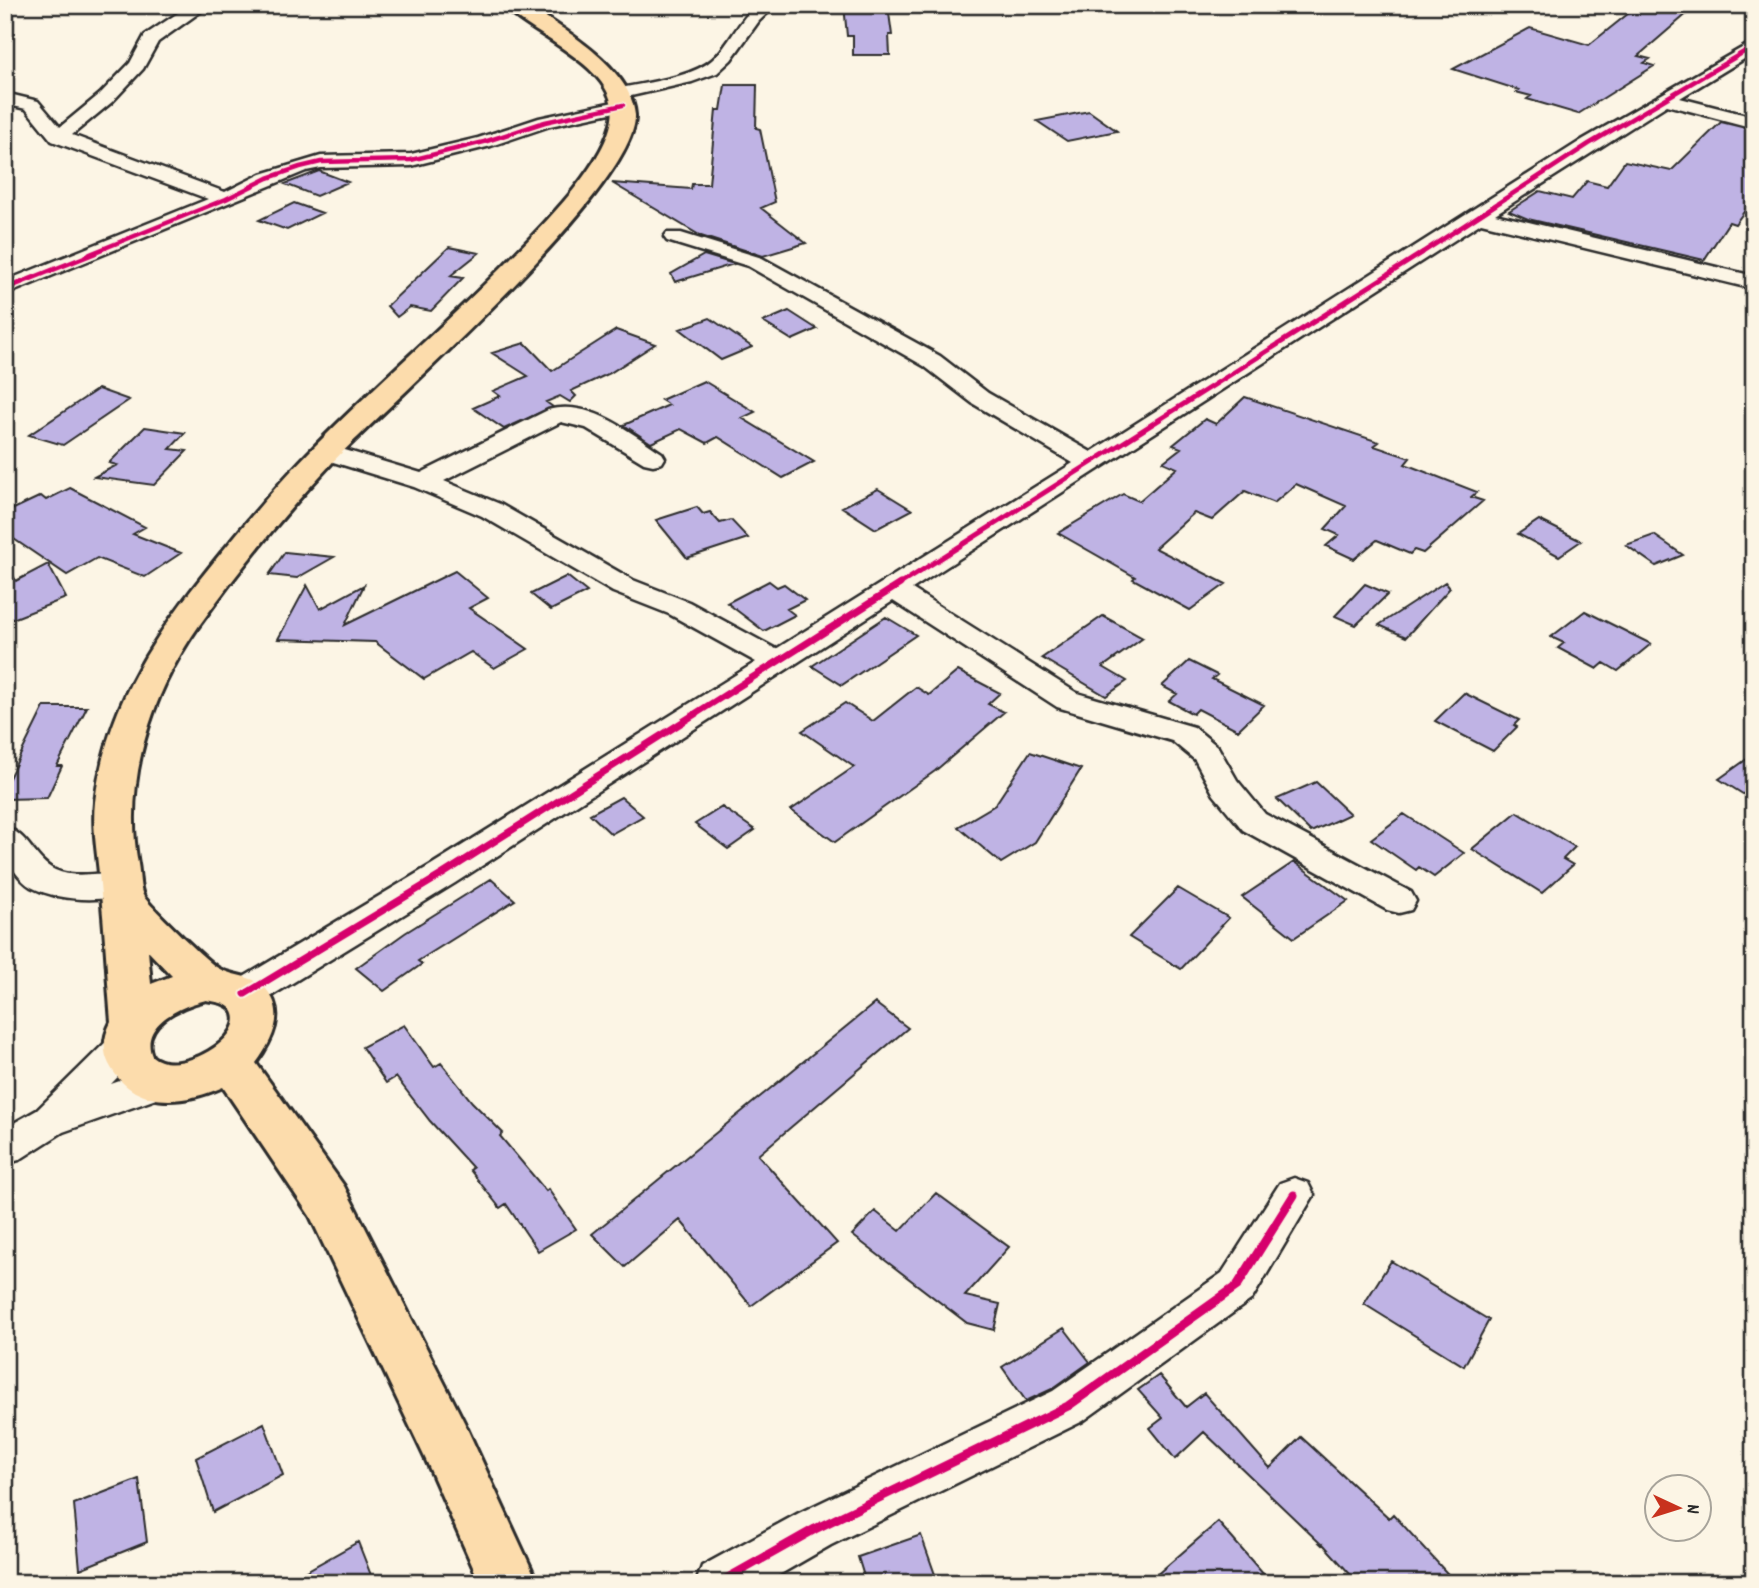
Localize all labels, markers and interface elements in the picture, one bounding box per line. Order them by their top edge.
north arrow [1644,1472,1714,1542]
text: N [1678,1503,1705,1515]

